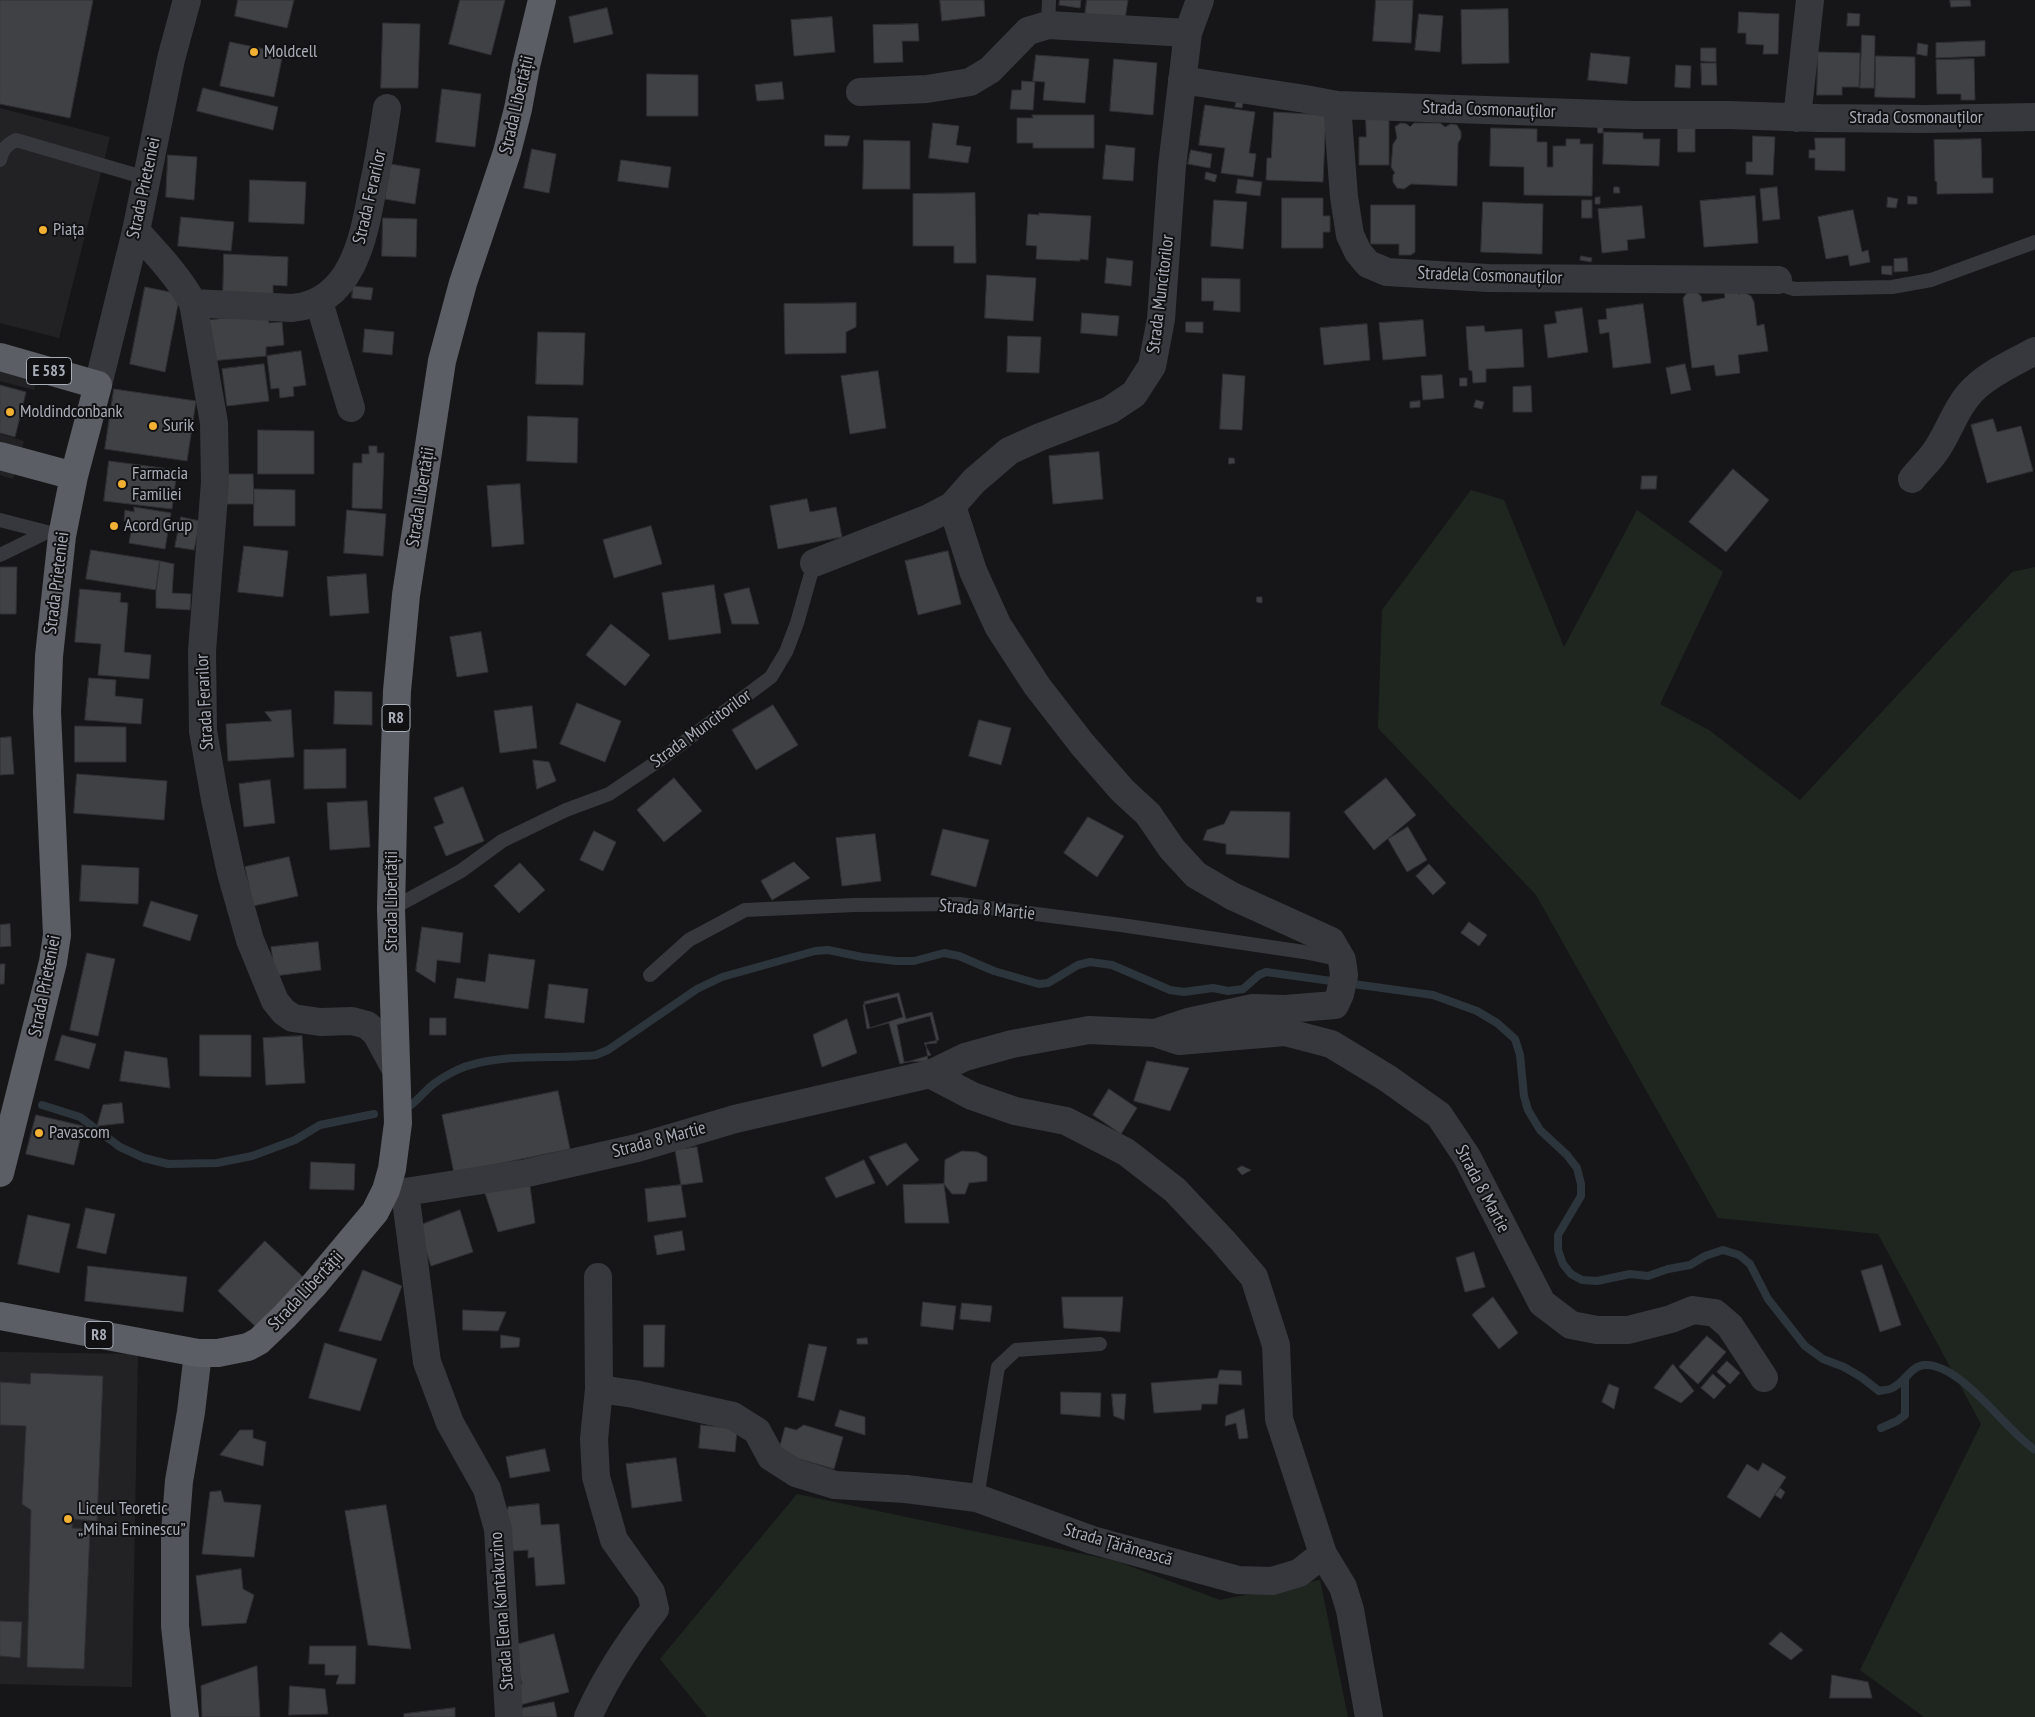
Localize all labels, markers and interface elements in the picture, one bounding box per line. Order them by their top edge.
place label: Moldcell [264,41,317,63]
marker: Moldcell [248,46,260,58]
street label: Strada Libertății [495,54,539,156]
street label: Strada Cosmonauților [1422,97,1556,123]
street label: Strada Cosmonauților [1849,107,1983,129]
street label: Strada Prieteniei [123,135,165,241]
street label: Strada Ferarilor [349,148,391,246]
place label: Piața [53,219,84,241]
marker: Piața [37,224,49,236]
street label: Strada Muncitorilor [1143,233,1179,355]
street label: Stradela Cosmonauților [1417,263,1563,289]
road number: E 583 [27,358,72,384]
place label: Moldindconbank [20,401,123,423]
marker: Moldindconbank [4,406,16,418]
place label: Surik [163,415,194,437]
marker: Surik [147,420,159,432]
street label: Strada Libertății [402,446,440,548]
place label: Farmacia Familiei [132,463,188,506]
marker: Farmacia Familiei [116,478,128,490]
place label: Acord Grup [124,515,192,537]
marker: Acord Grup [108,520,120,532]
street label: Strada Prieteniei [40,531,74,635]
street label: Strada Ferarilor [192,653,218,751]
street label: Strada Muncitorilor [646,685,756,773]
road number: R8 [382,704,410,731]
street label: Strada Libertății [381,851,403,951]
street label: Strada 8 Martie [938,895,1036,925]
street label: Strada Prieteniei [25,933,65,1039]
street label: Strada 8 Martie [610,1117,708,1163]
place label: Pavascom [49,1122,110,1144]
marker: Pavascom [33,1127,45,1139]
street label: Strada 8 Martie [1450,1142,1514,1236]
street label: Strada Libertății [264,1247,348,1335]
road number: R8 [85,1322,113,1348]
place label: Liceul Teoretic „Mihai Eminescu” [78,1498,186,1540]
marker: Liceul Teoretic „Mihai Eminescu” [62,1513,74,1525]
street label: Strada Țărănească [1061,1519,1175,1571]
street label: Strada Elena Kantakuzino [486,1531,518,1691]

